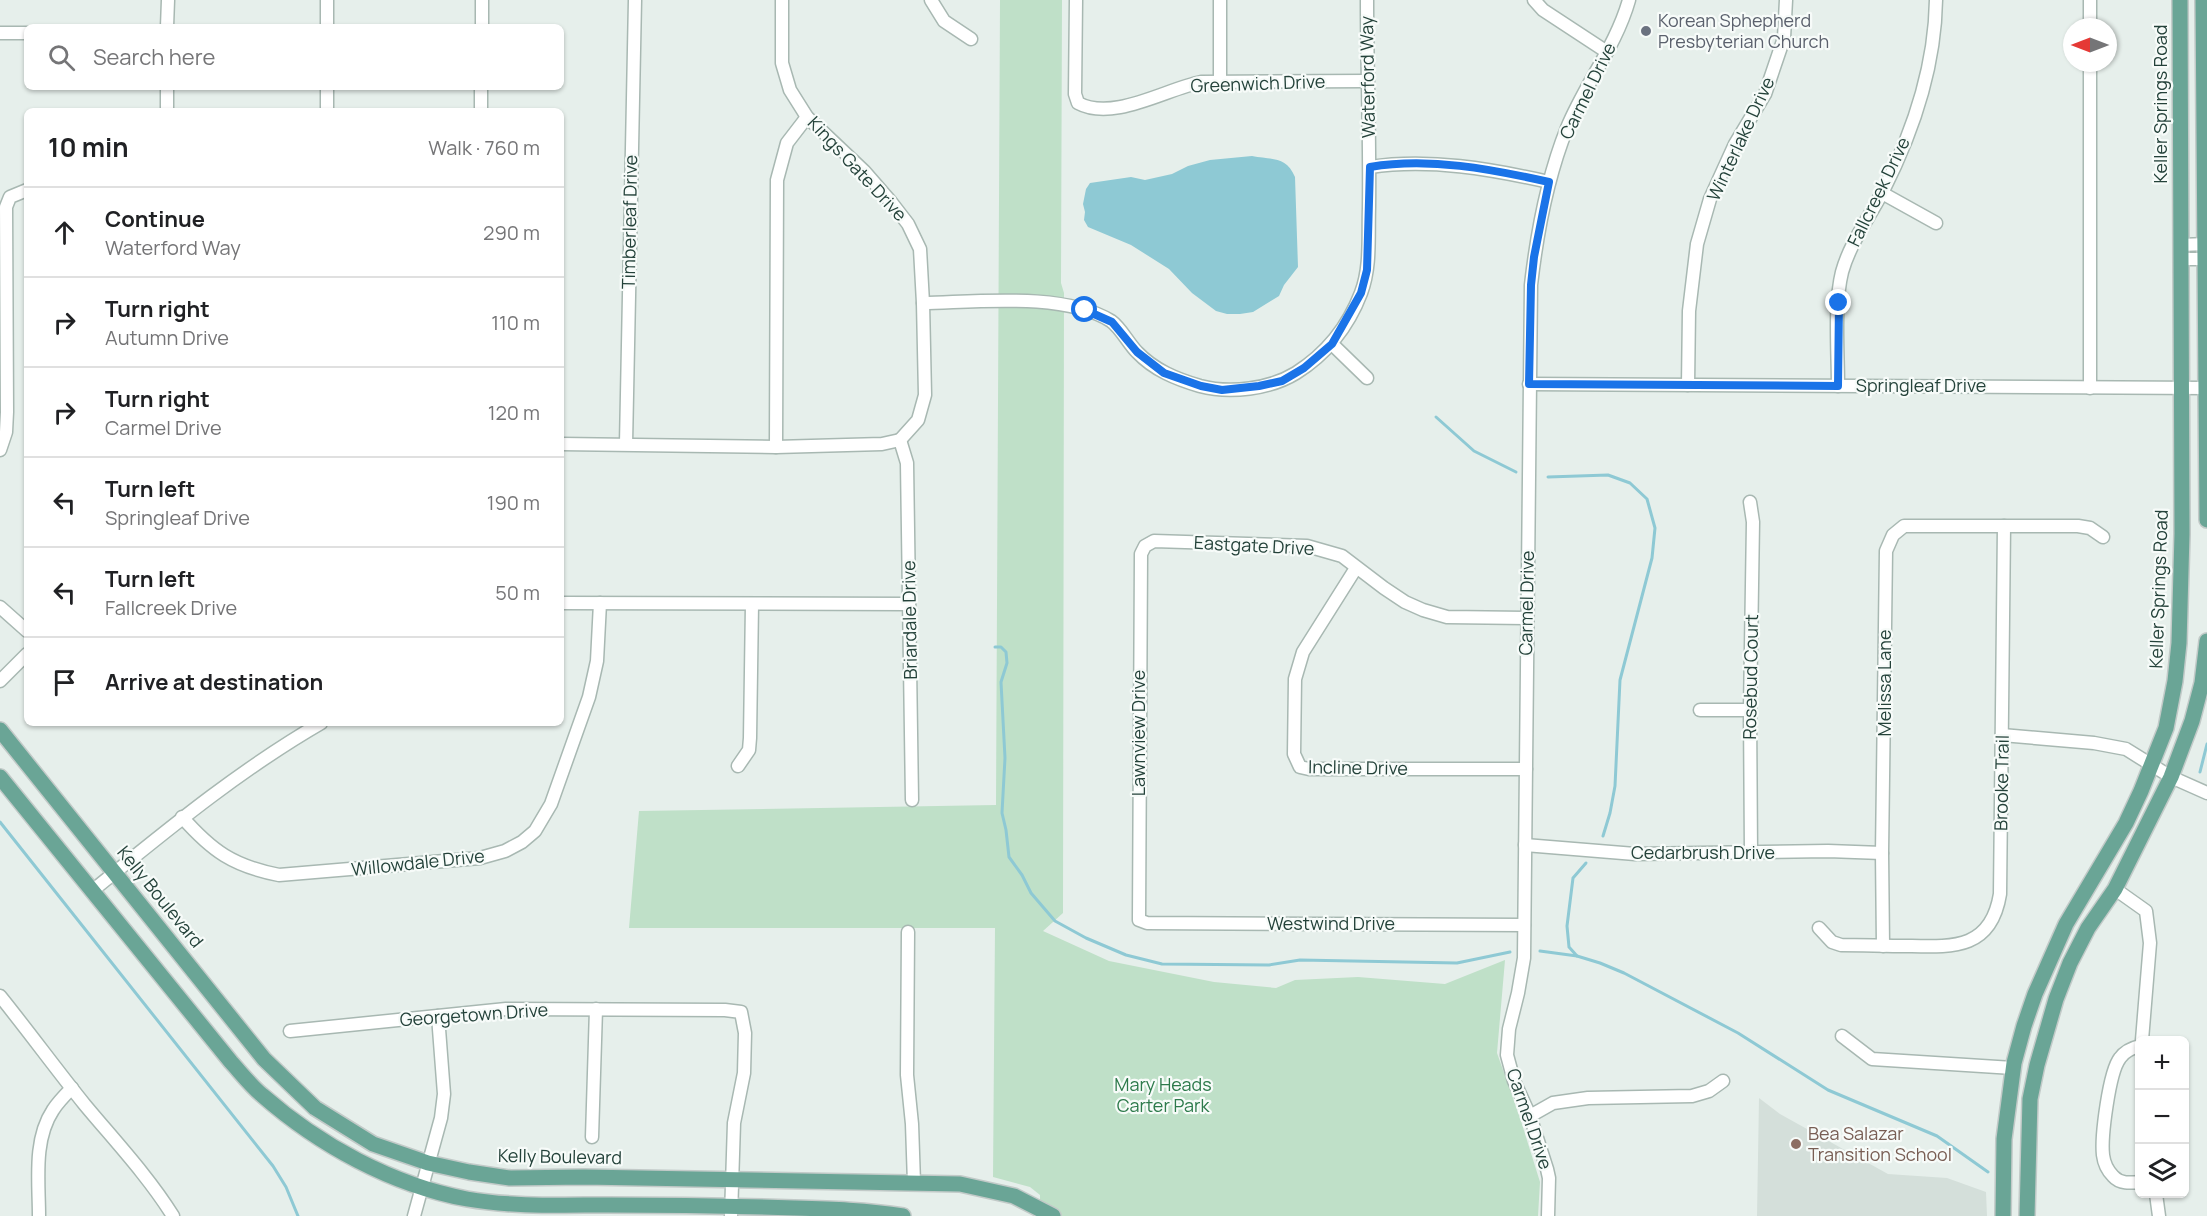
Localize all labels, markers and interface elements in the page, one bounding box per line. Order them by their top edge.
place label: Korean Sphepherd Presbyterian Church [1658,8,1829,53]
street label: Waterford Way [1354,15,1380,138]
north arrow [2063,18,2117,72]
search box [24,24,564,90]
marker: Korean Sphepherd Presbyterian Church [1639,24,1653,38]
street label: Keller Springs Road [2148,24,2172,184]
street label: Carmel Drive [1553,38,1621,143]
icon: search [45,41,78,74]
text: Search here [93,42,215,72]
street label: Greenwich Drive [1190,69,1326,97]
street label: Winterlake Drive [1701,73,1779,205]
street label: Kings Gate Drive [803,111,913,226]
text: 10 min [48,129,129,165]
street label: Fallcreek Drive [1841,133,1915,250]
text: Walk · 760 m [428,134,540,161]
street label: Timberleaf Drive [616,155,642,289]
text: Continue [105,204,205,234]
icon: ahead [48,216,81,249]
text: 290 m [483,219,540,246]
text: Waterford Way [105,234,241,261]
route end [1825,289,1851,315]
text: Turn right [105,294,210,324]
route start [1071,296,1097,322]
icon: right [48,306,81,339]
text: 110 m [491,309,540,336]
text: Autumn Drive [105,324,229,351]
street label: Springleaf Drive [1856,373,1986,397]
text: Turn right [105,384,210,414]
icon: right [48,396,81,429]
text: 120 m [488,399,540,426]
text: Carmel Drive [105,414,222,441]
text: Turn left [105,474,195,504]
icon: left [48,486,81,519]
text: 190 m [487,489,540,516]
text: Springleaf Drive [105,504,250,531]
street label: Keller Springs Road [2143,509,2173,669]
street label: Eastgate Drive [1193,530,1315,560]
street label: Carmel Drive [1513,550,1539,656]
street label: Briardale Drive [896,560,922,680]
text: Turn left [105,564,195,594]
icon: left [48,576,81,609]
text: 50 m [495,579,540,606]
text: Fallcreek Drive [105,594,237,621]
street label: Rosebud Court [1737,614,1763,740]
street label: Melissa Lane [1872,630,1896,736]
icon: arrive [48,666,81,699]
text: Arrive at destination [105,667,323,697]
street label: Lawnview Drive [1126,670,1150,796]
street label: Brooke Trail [1988,735,2014,831]
street label: Incline Drive [1308,754,1408,780]
street label: Cedarbrush Drive [1631,840,1775,864]
street label: Kelly Boulevard [112,841,209,952]
street label: Willowdale Drive [350,843,486,881]
street label: Westwind Drive [1267,911,1395,935]
street label: Georgetown Drive [399,997,549,1031]
map controls [2135,1036,2189,1198]
button: + [2135,1036,2189,1090]
street label: Carmel Drive [1502,1065,1558,1172]
park label: Mary Heads Carter Park [1114,1072,1212,1117]
button: − [2135,1090,2189,1144]
place label: Bea Salazar Transition School [1808,1121,1952,1166]
marker: Bea Salazar Transition School [1789,1137,1803,1151]
street label: Kelly Boulevard [498,1143,622,1169]
button: layers [2135,1144,2189,1198]

